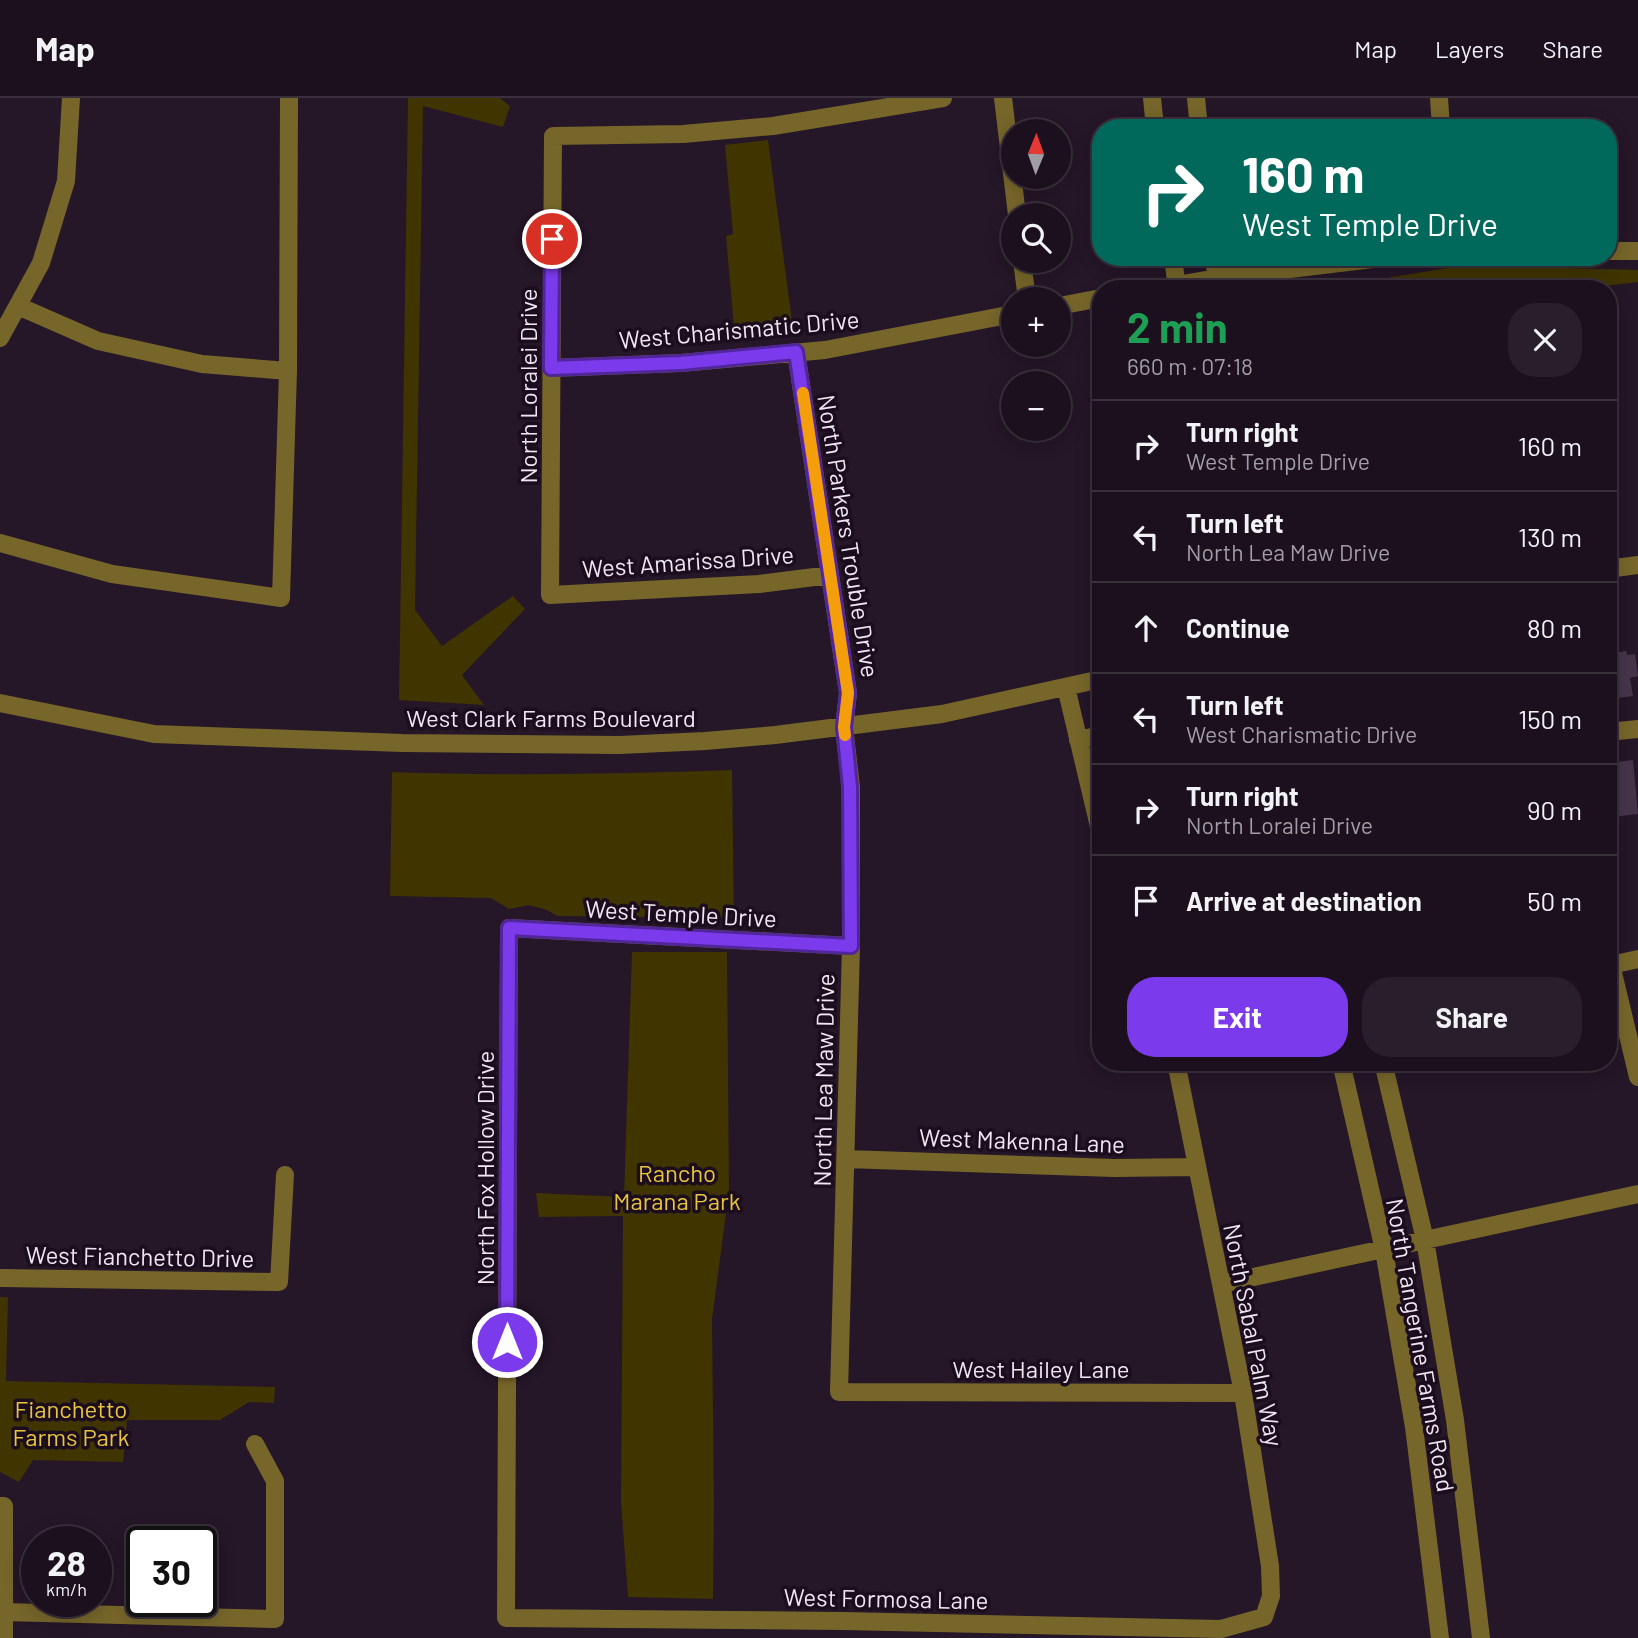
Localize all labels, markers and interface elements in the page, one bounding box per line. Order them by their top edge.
text: Map [35,28,95,68]
text: Map [1354,34,1397,63]
text: Layers [1435,34,1504,63]
text: Share [1542,34,1603,63]
north arrow [1001,119,1071,189]
map controls [1001,119,1071,441]
text: 160 m [1242,144,1364,203]
icon: right [1127,147,1218,238]
button: search [1001,203,1071,273]
text: West Temple Drive [1242,204,1498,242]
pin [522,209,582,269]
icon: arrive [533,220,571,258]
button: + [1001,287,1071,357]
street label: North Loralei Drive [513,288,542,484]
text: 2 min [1127,301,1228,351]
button: close [1508,303,1582,377]
street label: West Charismatic Drive [618,304,860,354]
text: 660 m · 07:18 [1127,352,1253,380]
button: − [1001,371,1071,441]
street label: North Parkers Trouble Drive [812,392,886,680]
text: Turn right [1186,416,1299,447]
icon: right [1127,427,1165,465]
text: 160 m [1518,430,1582,461]
text: West Temple Drive [1186,447,1370,475]
text: Turn left [1186,507,1284,538]
icon: left [1127,518,1165,556]
text: 130 m [1518,521,1582,552]
text: North Lea Maw Drive [1186,538,1390,566]
street label: West Amarissa Drive [581,539,795,583]
icon: ahead [1127,609,1165,647]
text: Continue [1186,612,1290,643]
text: 80 m [1527,612,1582,643]
text: Turn left [1186,689,1284,720]
icon: left [1127,700,1165,738]
street label: West Clark Farms Boulevard [406,703,696,732]
text: 150 m [1518,703,1582,734]
text: West Charismatic Drive [1186,720,1417,748]
text: Turn right [1186,780,1299,811]
icon: right [1127,791,1165,829]
text: 90 m [1527,794,1582,825]
text: North Loralei Drive [1186,811,1373,839]
icon: arrive [1127,882,1165,920]
text: Arrive at destination [1186,885,1422,916]
text: 50 m [1527,885,1582,916]
street label: West Temple Drive [584,893,778,933]
street label: North Lea Maw Drive [807,973,839,1187]
button: Exit [1127,977,1348,1057]
button: Share [1362,977,1582,1057]
street label: North Fox Hollow Drive [470,1051,499,1285]
street label: West Makenna Lane [919,1122,1125,1158]
park label: Rancho Marana Park [613,1158,741,1215]
street label: North Tangerine Farms Road [1381,1196,1461,1494]
street label: North Sabal Palm Way [1218,1221,1290,1449]
street label: West Fianchetto Drive [25,1240,255,1272]
position arrow [470,1305,544,1379]
street label: West Hailey Lane [953,1354,1129,1383]
park label: Fianchetto Farms Park [12,1394,130,1451]
speed limit sign: 30 [126,1526,217,1617]
text: 28 [47,1541,86,1583]
text: km/h [46,1578,87,1600]
street label: West Formosa Lane [783,1582,989,1614]

